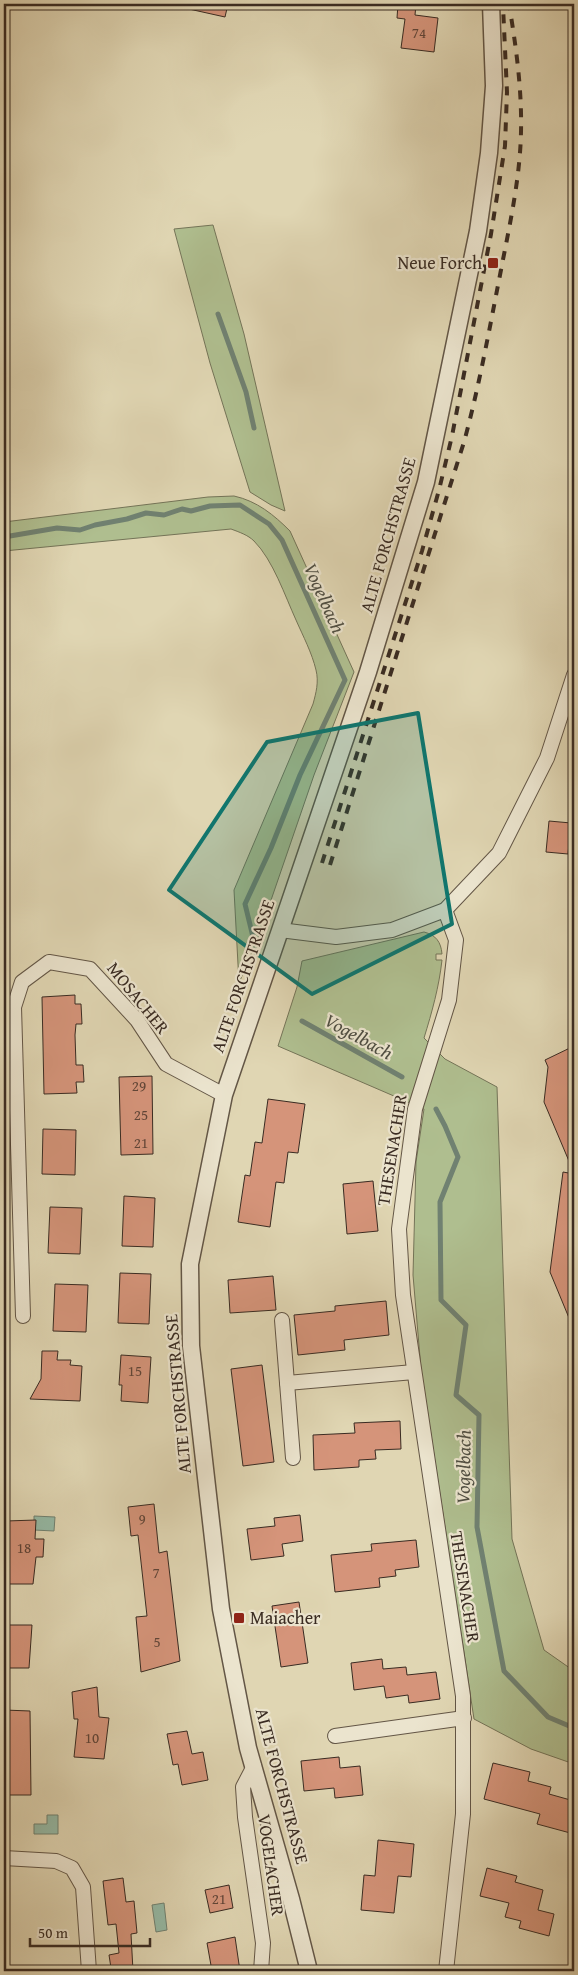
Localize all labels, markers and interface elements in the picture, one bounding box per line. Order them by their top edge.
house number: 74 [412,22,426,43]
place label: Neue Forch [397,249,482,276]
marker: Neue Forch [486,256,500,270]
street label: ALTE FORCHSTRASSE [352,454,423,616]
water label: Vogelbach [297,558,353,638]
street label: ALTE FORCHSTRASSE [204,896,281,1056]
street label: MOSACHER [101,956,176,1040]
water label: Vogelbach [320,1006,399,1066]
house number: 29 [132,1075,146,1096]
street label: THESENACHER [369,1092,414,1208]
house number: 25 [134,1104,148,1125]
house number: 21 [134,1132,148,1153]
street label: ALTE FORCHSTRASSE [157,1313,198,1475]
house number: 15 [128,1360,142,1381]
water label: Vogelbach [448,1429,478,1504]
house number: 9 [138,1508,146,1529]
street label: THESENACHER [443,1529,488,1645]
house number: 18 [17,1537,31,1558]
house number: 7 [152,1562,160,1583]
place label: Maiacher [250,1604,321,1631]
marker: Maiacher [232,1611,246,1625]
house number: 5 [153,1631,161,1652]
street label: ALTE FORCHSTRASSE [249,1705,316,1867]
house number: 10 [85,1727,99,1748]
street label: VOGELACHER [251,1812,292,1918]
house number: 21 [212,1888,226,1909]
scale bar [30,1915,150,1947]
text: 50 m [38,1922,69,1943]

